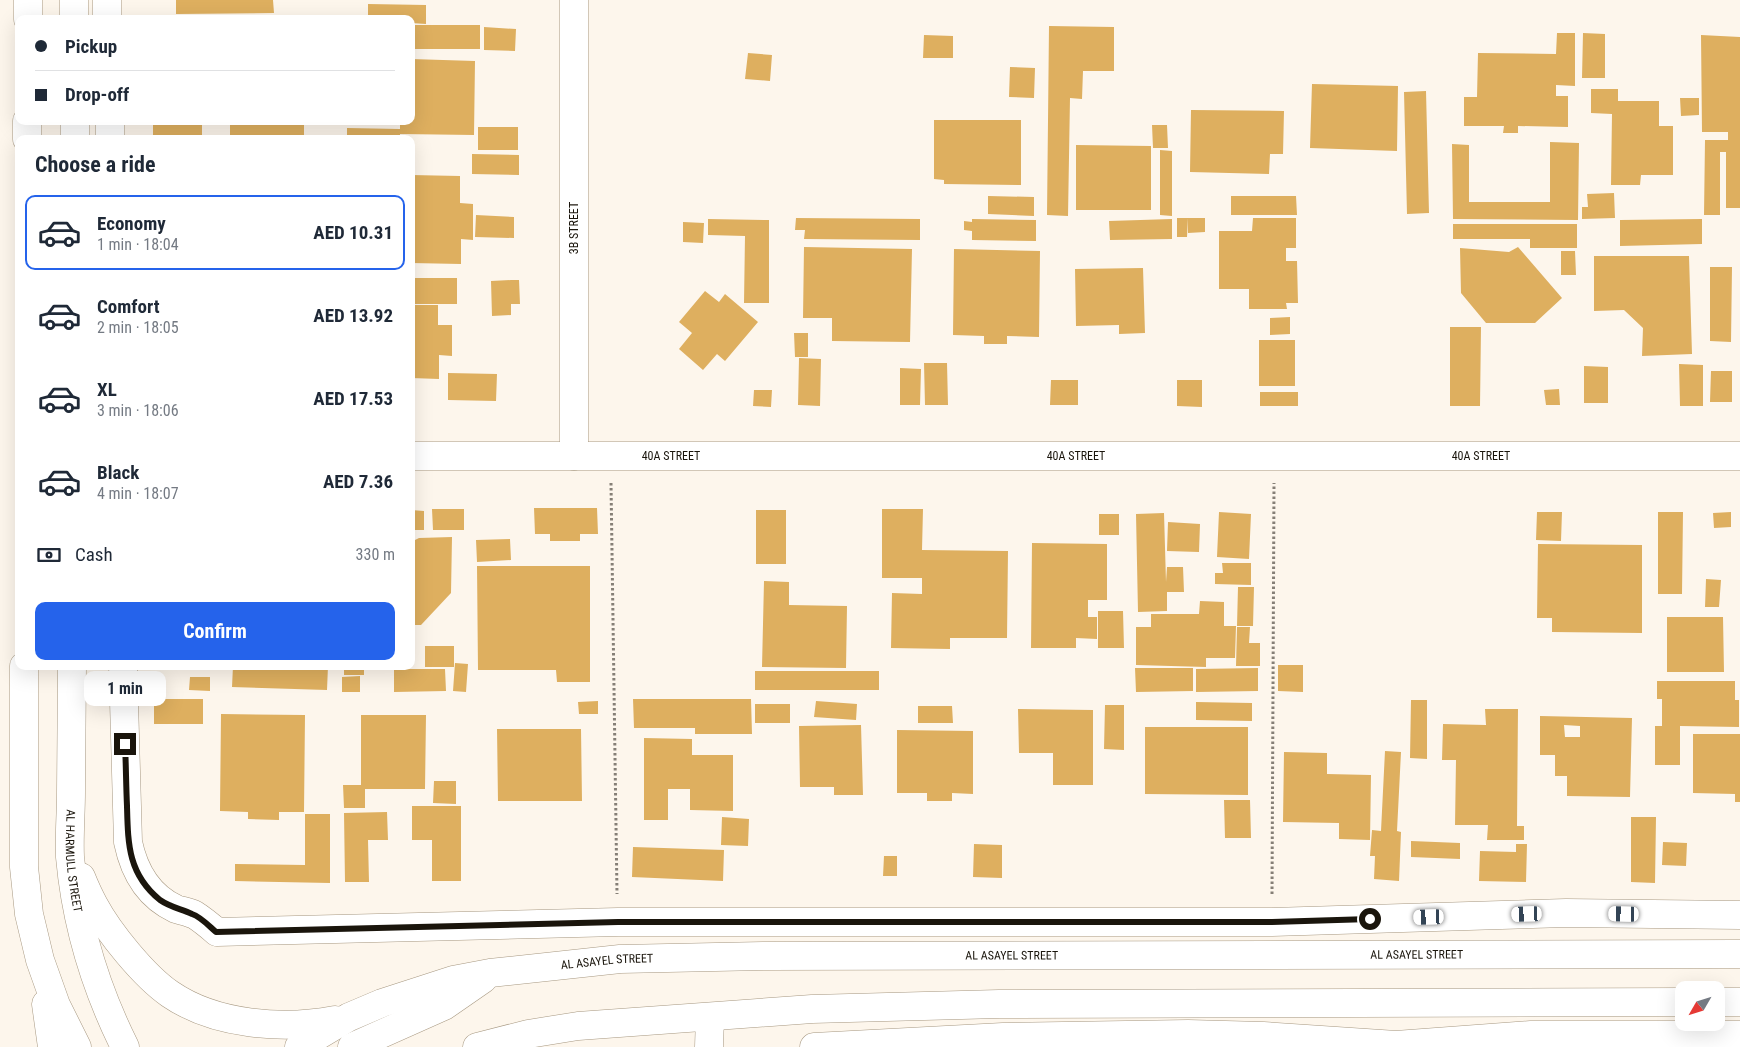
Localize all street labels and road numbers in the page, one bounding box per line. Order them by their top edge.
street label: 3B STREET [567,202,581,254]
street label: 40A STREET [642,449,700,463]
street label: 40A STREET [1047,449,1105,463]
street label: 40A STREET [1452,449,1510,463]
street label: AL HARMULL STREET [63,809,85,913]
street label: AL ASAYEL STREET [965,948,1058,963]
street label: AL ASAYEL STREET [1370,948,1463,962]
street label: AL ASAYEL STREET [560,951,653,972]

